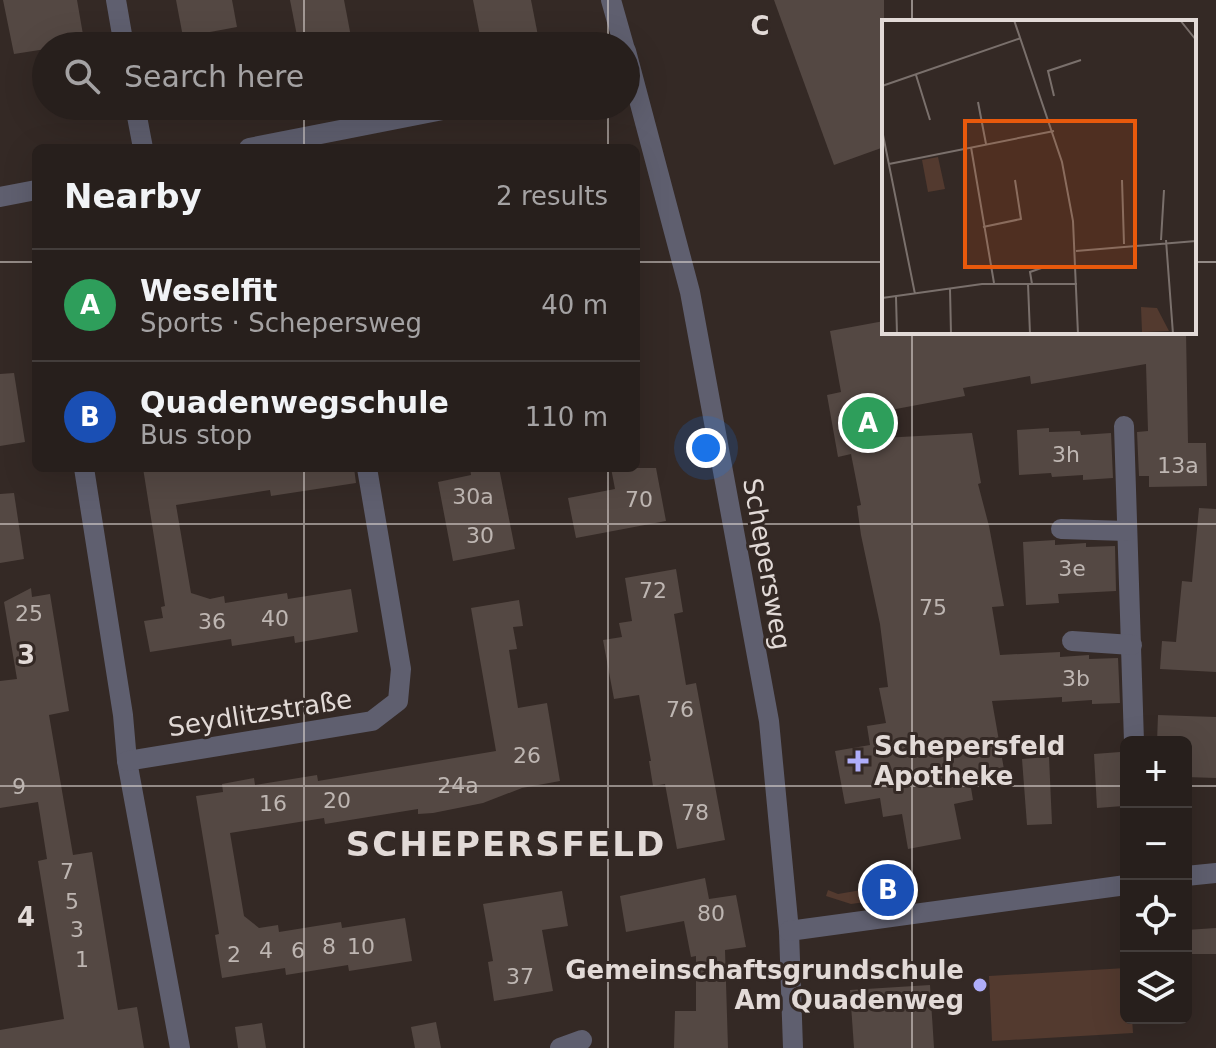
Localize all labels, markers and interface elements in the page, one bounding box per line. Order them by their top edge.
text: C [750,11,770,41]
inset map [882,20,1196,334]
search box [32,32,640,120]
icon: search [60,54,104,98]
text: Search here [124,59,304,94]
text: Nearby [64,176,202,216]
text: 2 results [496,181,608,211]
text: Weselfit [140,273,277,308]
text: A [80,290,100,320]
text: 40 m [541,290,608,320]
text: Sports · Schepersweg [140,308,422,338]
text: Quadenwegschule [140,385,449,420]
pin: A [842,393,894,453]
text: B [80,402,100,432]
text: 110 m [525,402,608,432]
text: Bus stop [140,420,252,450]
your location [686,428,726,468]
house number: 3h [1052,442,1080,467]
house number: 13a [1157,453,1199,478]
street label: Schepersweg [737,476,797,652]
house number: 30a [452,484,494,509]
house number: 70 [625,487,653,512]
house number: 30 [466,523,494,548]
house number: 3e [1058,556,1086,581]
house number: 72 [639,578,667,603]
house number: 75 [919,595,947,620]
house number: 25 [15,601,43,626]
house number: 40 [261,606,289,631]
house number: 36 [198,609,226,634]
text: 3 [17,640,35,670]
house number: 3b [1062,666,1090,691]
street label: Seydlitzstraße [166,684,354,742]
house number: 76 [666,697,694,722]
place label: Schepersfeld Apotheke [874,731,1065,791]
map controls [1120,736,1192,1024]
button: + [1120,736,1192,808]
house number: 26 [513,743,541,768]
marker: Schepersfeld Apotheke [849,752,867,770]
house number: 24a [437,773,479,798]
house number: 9 [12,774,26,799]
house number: 20 [323,788,351,813]
house number: 16 [259,791,287,816]
house number: 78 [681,800,709,825]
button: − [1120,808,1192,880]
district label: SCHEPERSFELD [346,824,666,864]
house number: 7 [60,859,74,884]
pin: B [862,860,914,920]
button: locate [1120,880,1192,952]
house number: 5 [65,889,79,914]
house number: 80 [697,901,725,926]
text: 4 [17,902,35,932]
house number: 3 [70,917,84,942]
house number: 8 [322,934,336,959]
house number: 10 [347,934,375,959]
house number: 4 [259,938,273,963]
house number: 6 [291,938,305,963]
house number: 2 [227,942,241,967]
house number: 1 [75,947,89,972]
button: layers [1120,952,1192,1024]
place label: Gemeinschaftsgrundschule Am Quadenweg [565,955,964,1015]
house number: 37 [506,964,534,989]
marker: Gemeinschaftsgrundschule Am Quadenweg [971,976,989,994]

